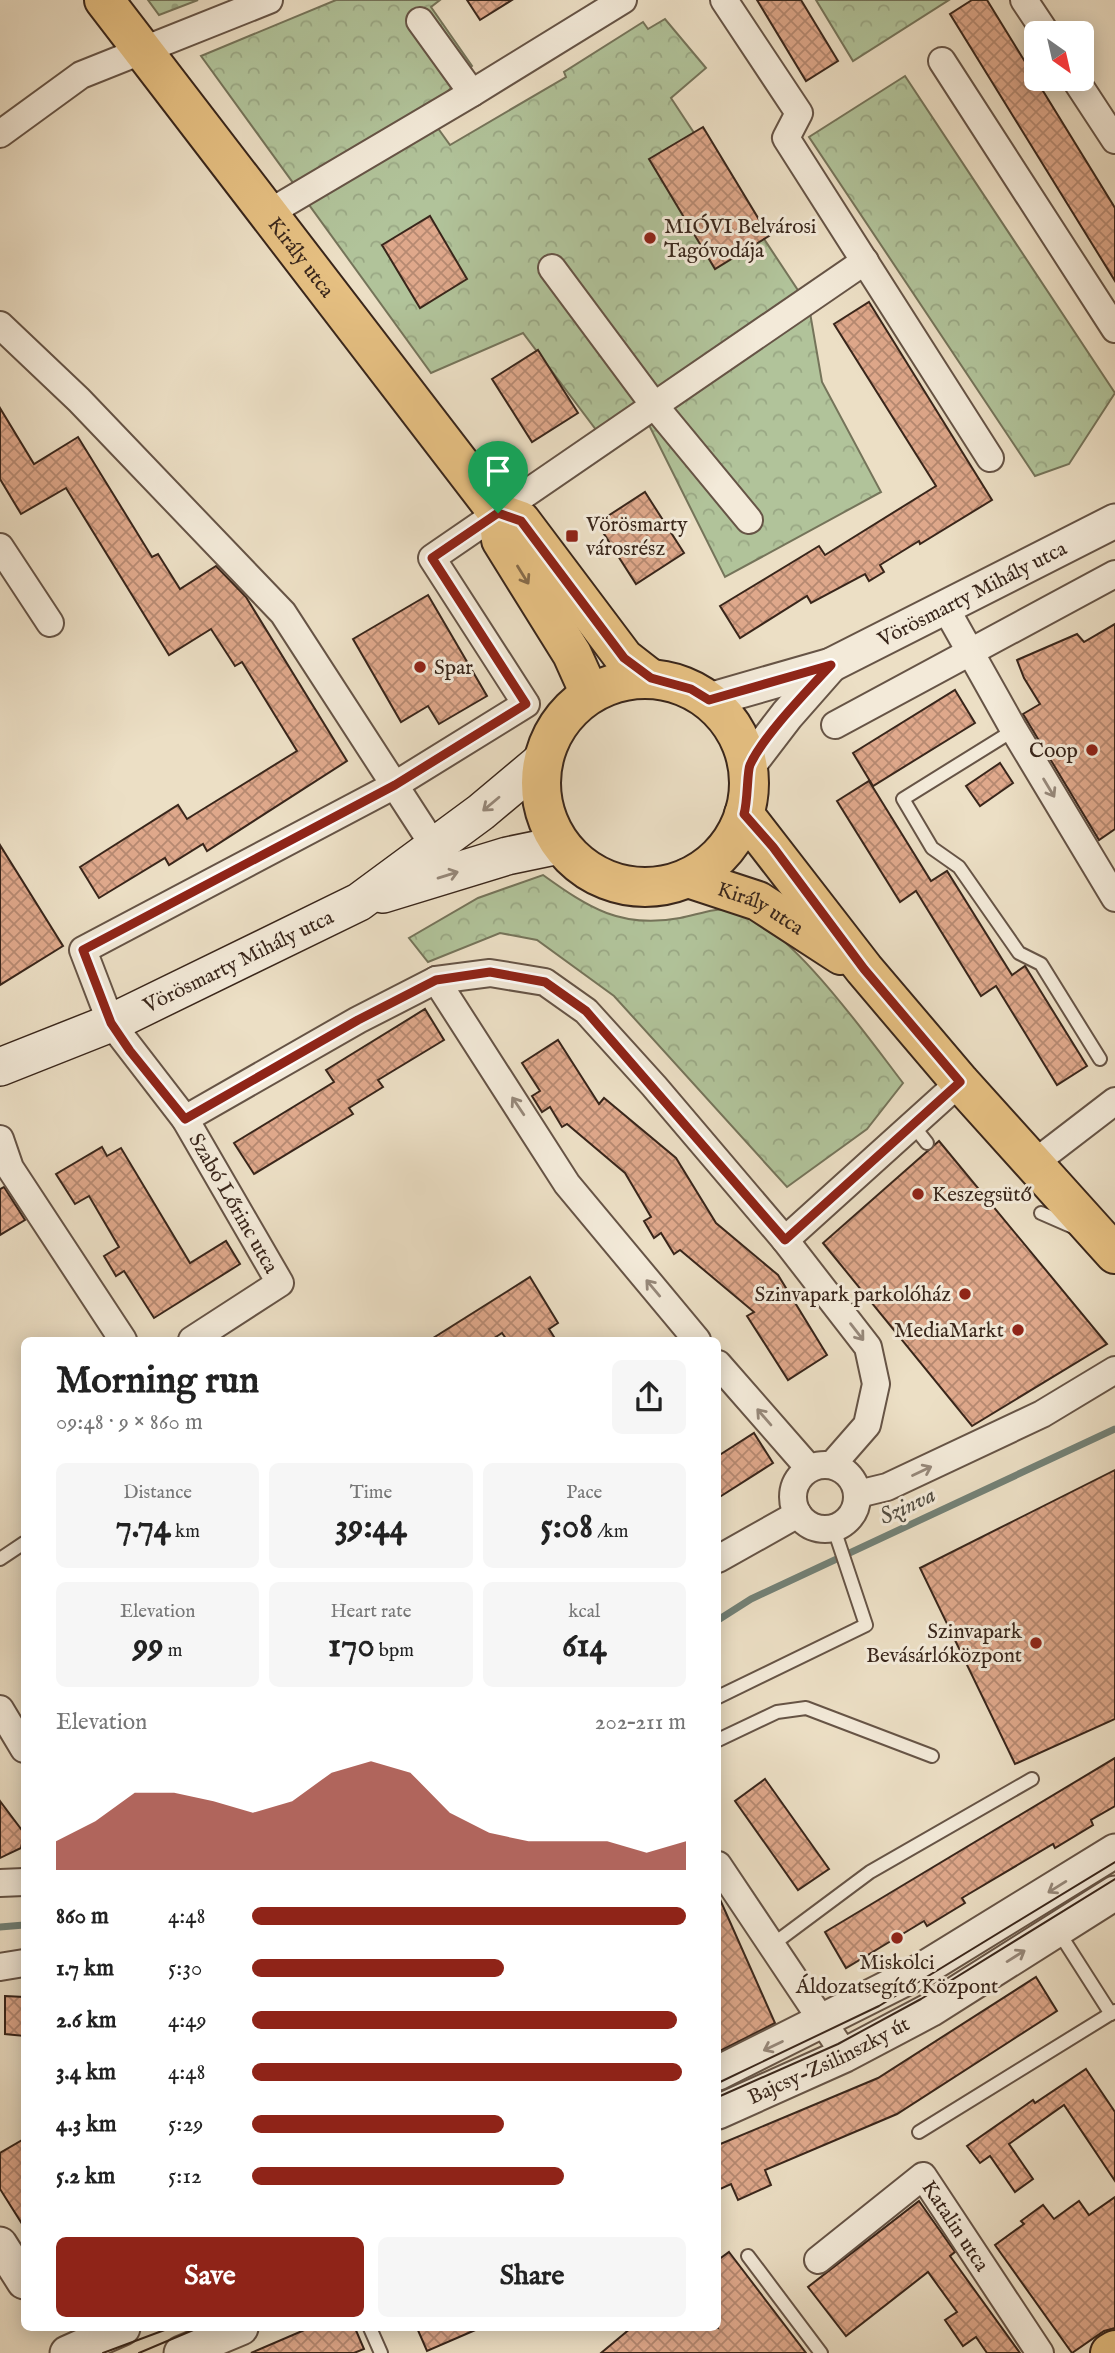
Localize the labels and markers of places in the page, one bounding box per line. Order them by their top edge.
place label: MIÓVI Belvárosi Tagóvodája [664,213,816,265]
marker: MIÓVI Belvárosi Tagóvodája [642,230,658,246]
pin [468,441,528,513]
place label: Vörösmarty városrész [585,512,688,563]
marker: Vörösmarty városrész [564,528,580,544]
place label: Spar [434,655,473,682]
marker: Spar [412,659,428,675]
place label: Coop [1029,738,1078,765]
marker: Coop [1084,742,1100,758]
place label: Keszegsütő [932,1182,1032,1209]
marker: Keszegsütő [910,1186,926,1202]
place label: Szinvapark parkolóház [755,1282,951,1309]
marker: Szinvapark parkolóház [957,1286,973,1302]
place label: MediaMarkt [894,1318,1004,1345]
marker: MediaMarkt [1010,1322,1026,1338]
place label: Szinvapark Bevásárlóközpont [866,1619,1023,1670]
marker: Szinvapark Bevásárlóközpont [1028,1635,1044,1651]
marker: Miskolci Áldozatsegítő Központ [889,1930,905,1946]
place label: Miskolci Áldozatsegítő Központ [795,1950,998,2001]

